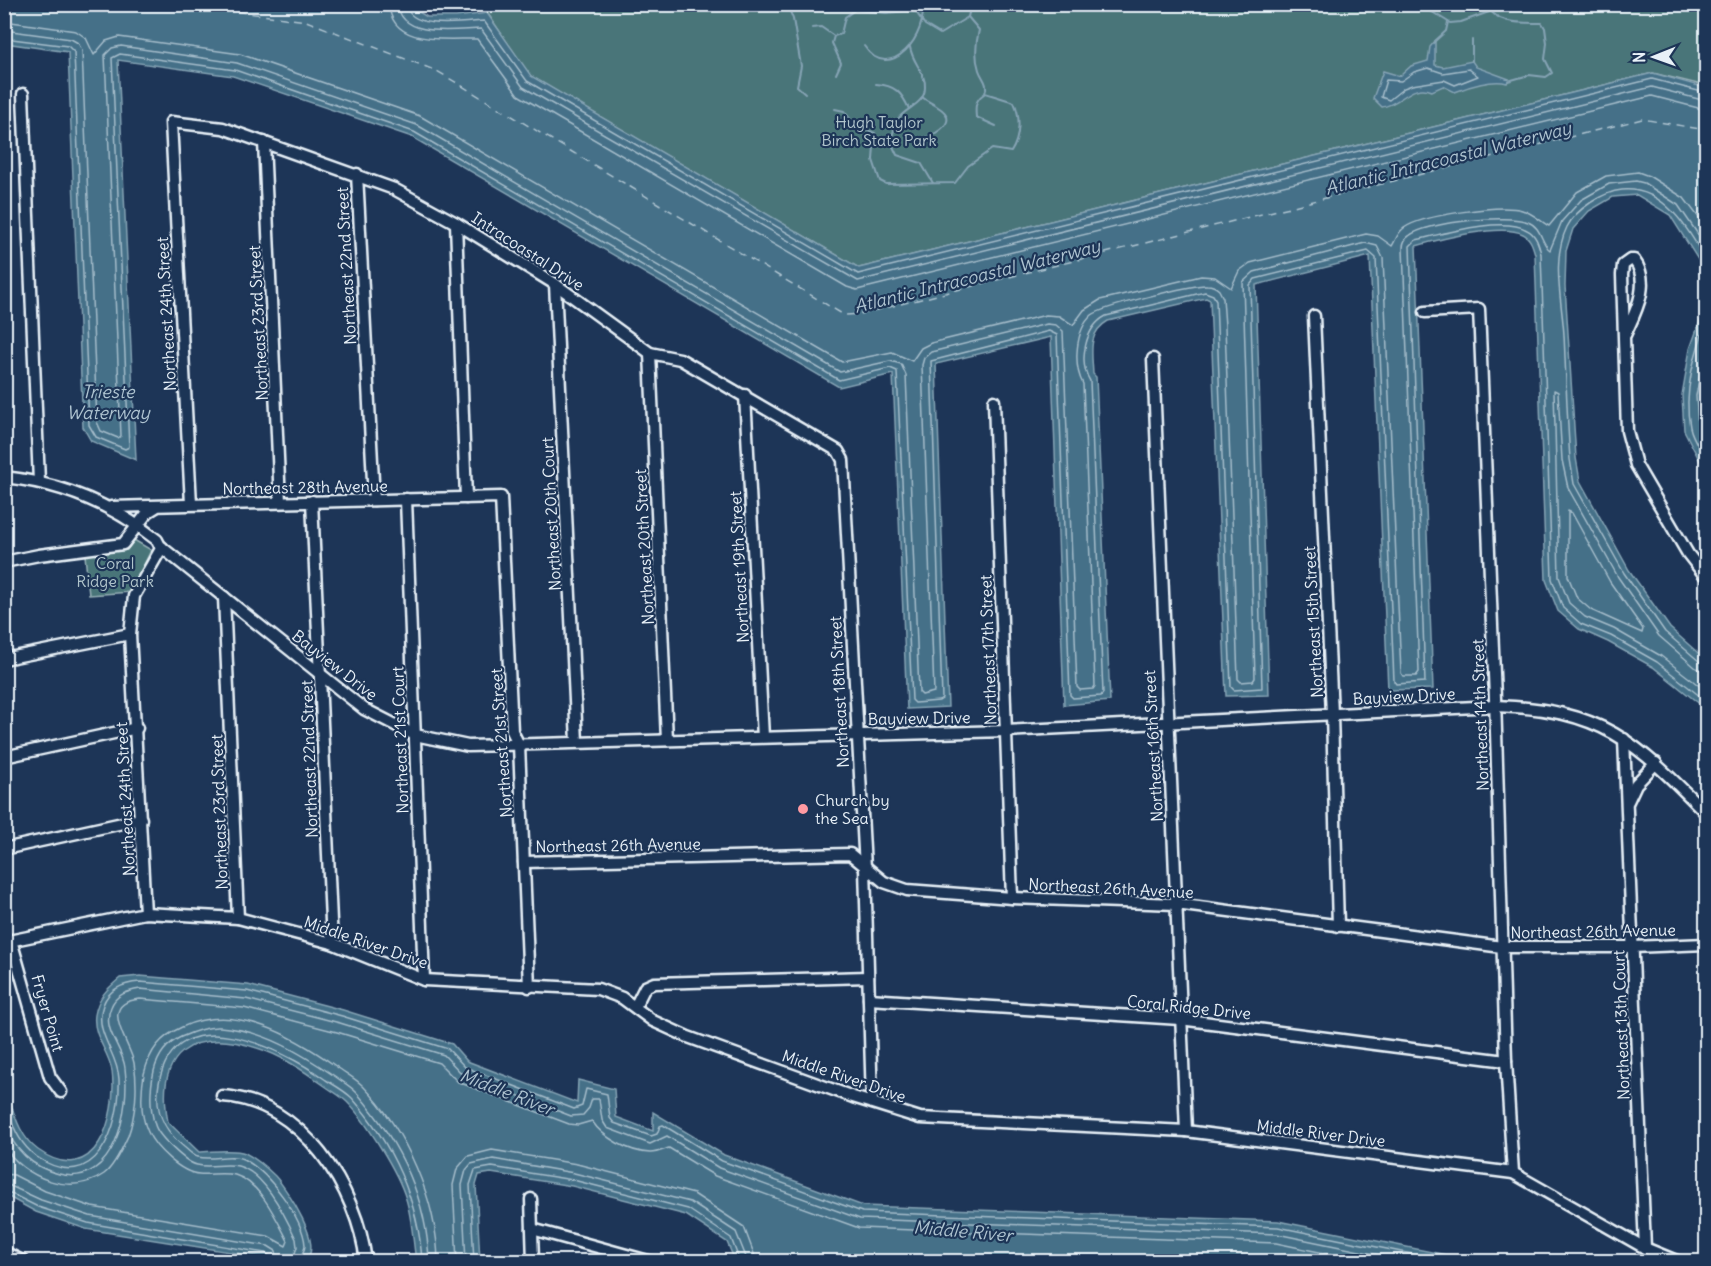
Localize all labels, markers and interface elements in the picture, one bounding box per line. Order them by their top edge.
north arrow [1624,27,1684,87]
text: N [1629,52,1649,63]
park label: Hugh Taylor Birch State Park [821,112,937,150]
water label: Atlantic Intracoastal Waterway [1323,116,1575,200]
street label: Northeast 22nd Street [332,186,360,345]
street label: Intracoastal Drive [468,207,588,295]
water label: Atlantic Intracoastal Waterway [852,234,1104,318]
street label: Northeast 24th Street [152,236,180,392]
street label: Northeast 23rd Street [244,244,272,401]
water label: Trieste Waterway [66,380,152,424]
street label: Northeast 20th Court [537,436,565,591]
street label: Northeast 20th Street [630,468,658,625]
street label: Northeast 28th Avenue [222,476,388,498]
street label: Northeast 19th Street [725,490,753,643]
street label: Northeast 15th Street [1299,545,1327,698]
park label: Coral Ridge Park [76,553,154,591]
street label: Northeast 17th Street [975,574,1001,726]
street label: Northeast 18th Street [825,615,853,768]
street label: Bayview Drive [288,625,382,705]
street label: Northeast 14th Street [1467,638,1493,791]
street label: Northeast 21st Court [387,665,413,814]
street label: Northeast 21st Street [486,667,516,818]
street label: Northeast 16th Street [1139,669,1167,822]
street label: Northeast 22nd Street [296,679,322,838]
street label: Bayview Drive [1352,683,1456,709]
street label: Bayview Drive [867,707,971,729]
street label: Northeast 24th Street [111,721,139,877]
street label: Northeast 23rd Street [206,733,232,890]
place label: Church by the Sea [815,790,890,828]
marker: Church by the Sea [796,802,810,816]
street label: Northeast 26th Avenue [535,834,701,856]
street label: Northeast 26th Avenue [1028,874,1194,902]
street label: Middle River Drive [301,911,431,973]
street label: Northeast 26th Avenue [1510,920,1676,942]
street label: Northeast 13th Court [1608,949,1634,1100]
street label: Fryer Point [27,972,69,1054]
street label: Coral Ridge Drive [1126,991,1252,1023]
street label: Middle River Drive [779,1045,909,1107]
water label: Middle River [457,1064,560,1121]
street label: Middle River Drive [1255,1115,1387,1151]
water label: Middle River [913,1215,1016,1247]

